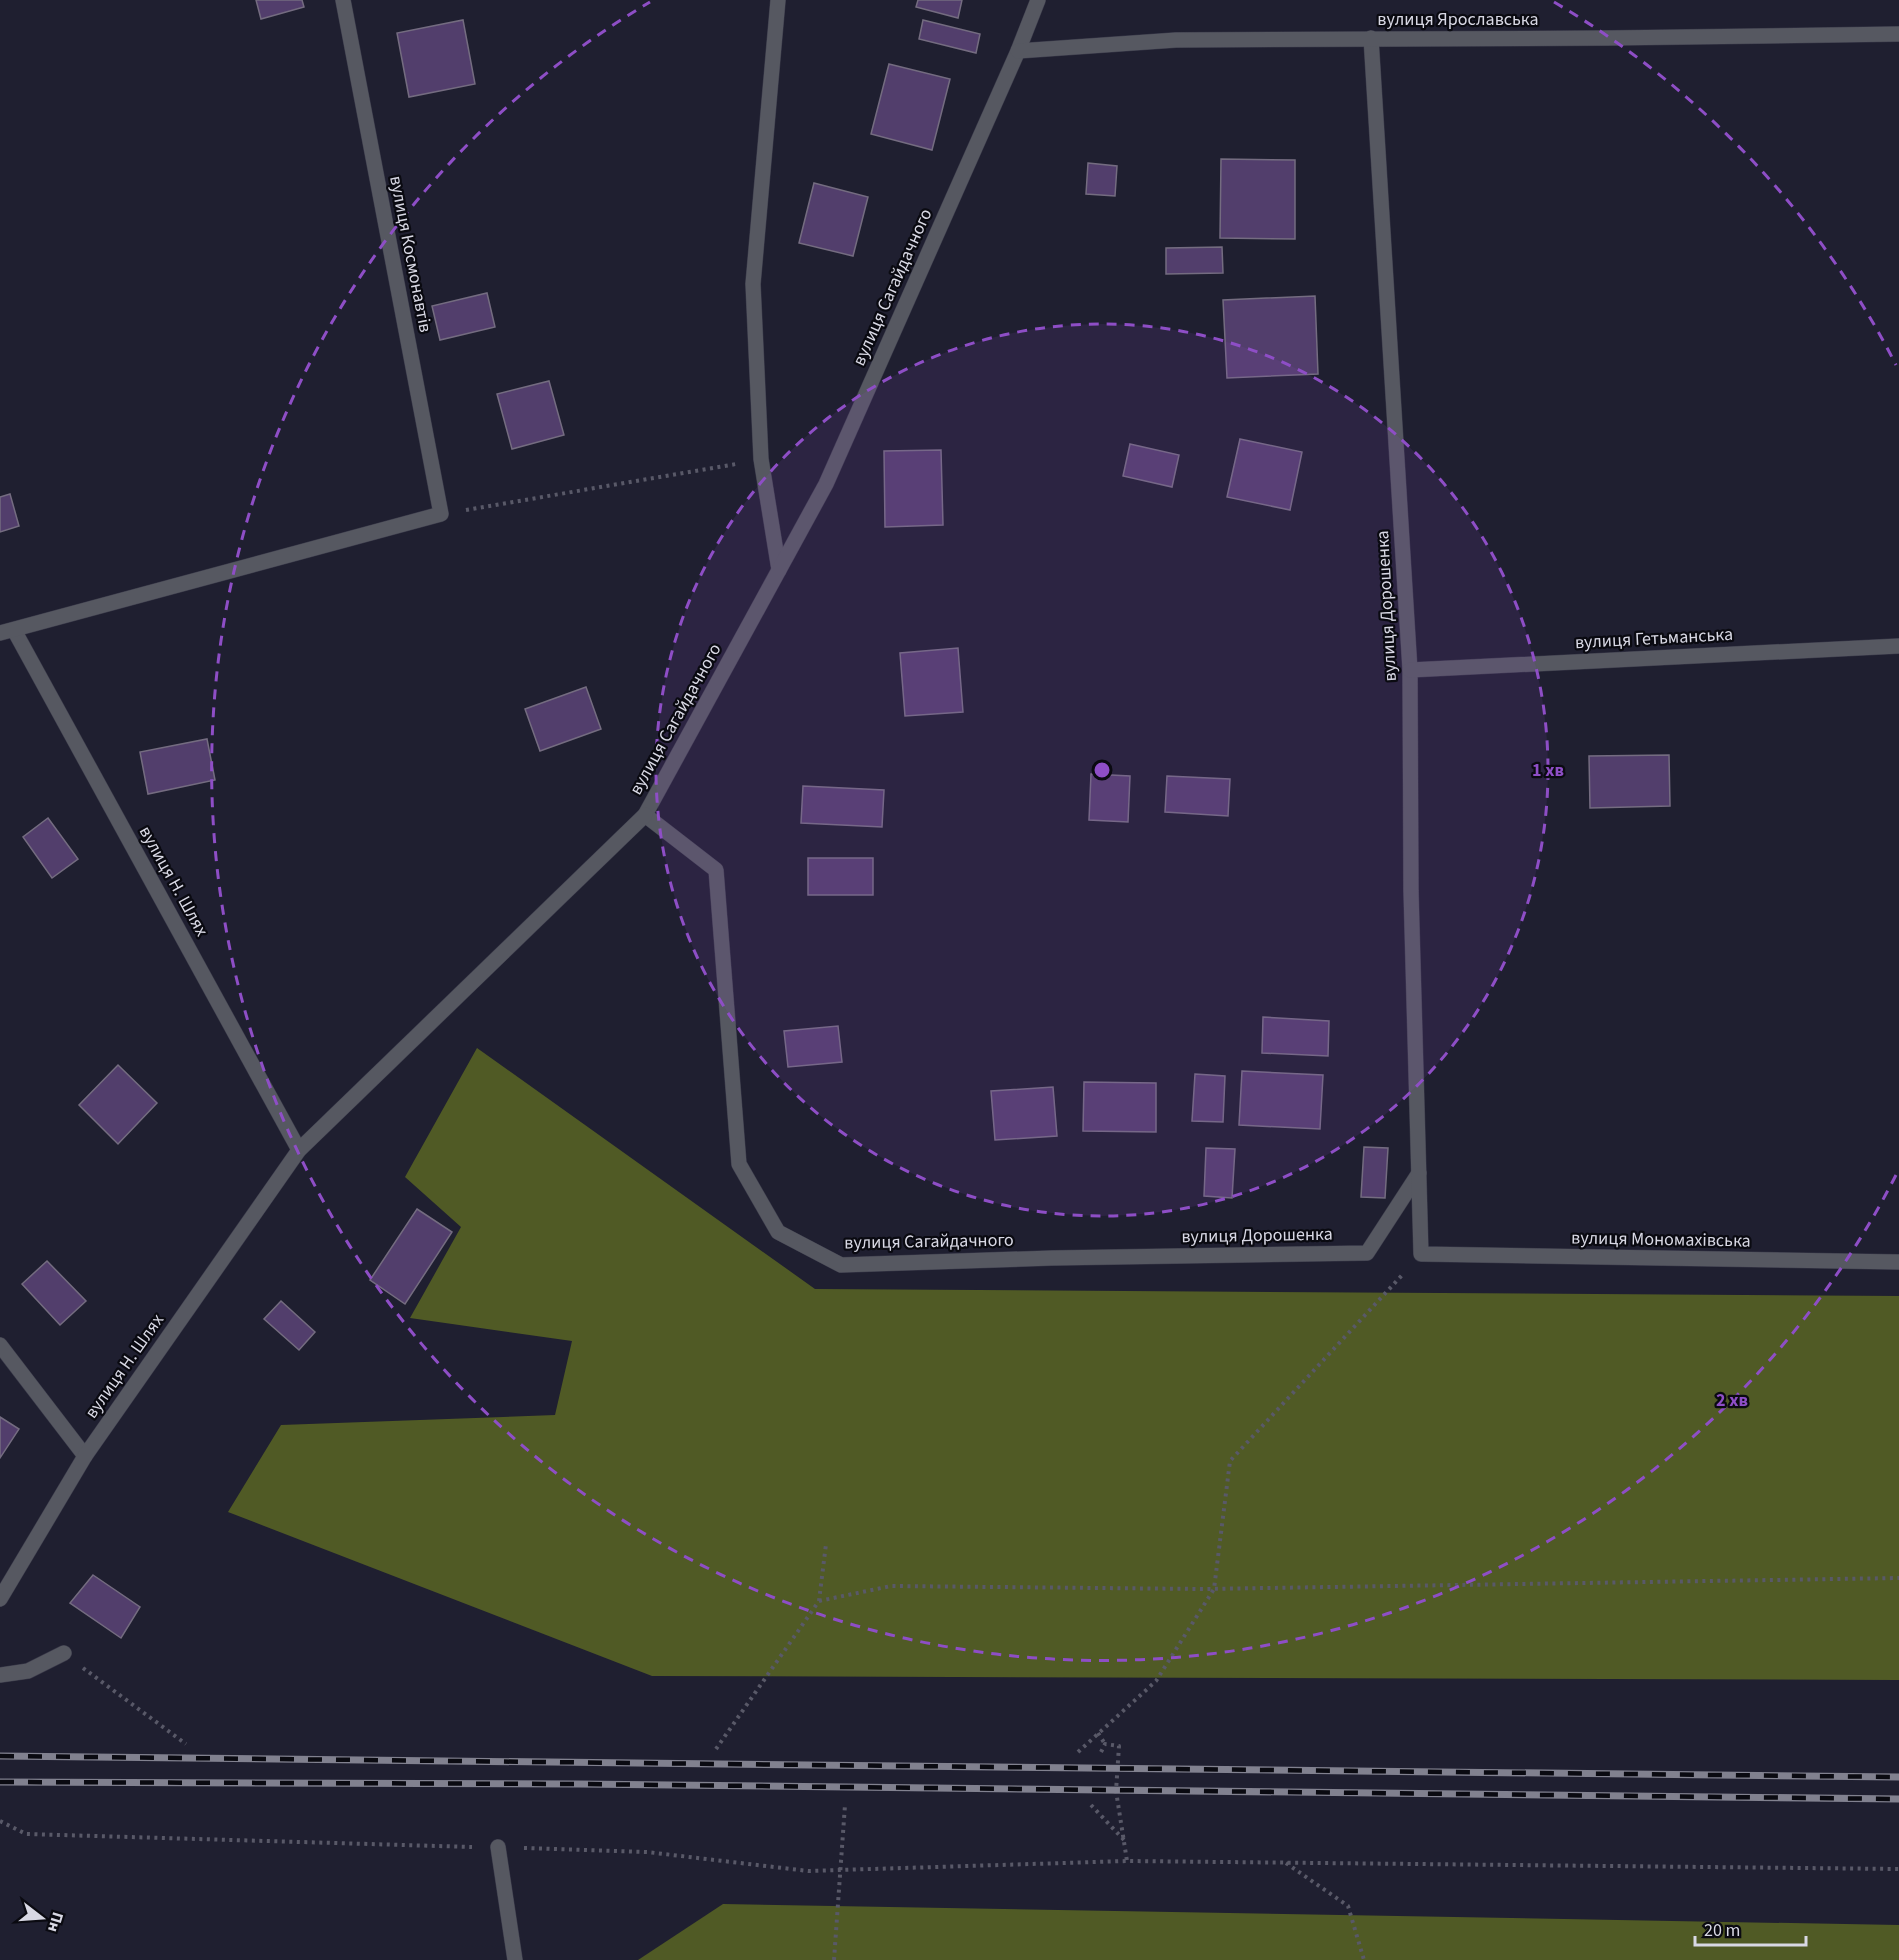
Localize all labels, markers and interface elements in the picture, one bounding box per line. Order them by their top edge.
street label: вулиця Ярославська [1377,7,1539,32]
street label: вулиця Космонавтів [383,174,438,335]
street label: вулиця Сагайдачного [847,205,938,370]
street label: вулиця Дорошенка [1370,530,1403,682]
street label: вулиця Гетьманська [1574,622,1734,655]
street label: вулиця Сагайдачного [623,639,727,799]
text: 1 хв [1532,758,1564,783]
centre of rings [1092,760,1112,780]
street label: вулиця Н. Шлях [133,822,214,941]
street label: вулиця Дорошенка [1181,1222,1333,1249]
street label: вулиця Мономахівська [1571,1225,1751,1254]
street label: вулиця Сагайдачного [844,1228,1014,1255]
street label: вулиця Н. Шлях [79,1309,170,1424]
text: 2 хв [1716,1388,1748,1413]
north arrow [12,1888,72,1948]
text: Пн [42,1909,69,1935]
scale bar [1695,1909,1806,1947]
text: 20 m [1704,1918,1740,1943]

